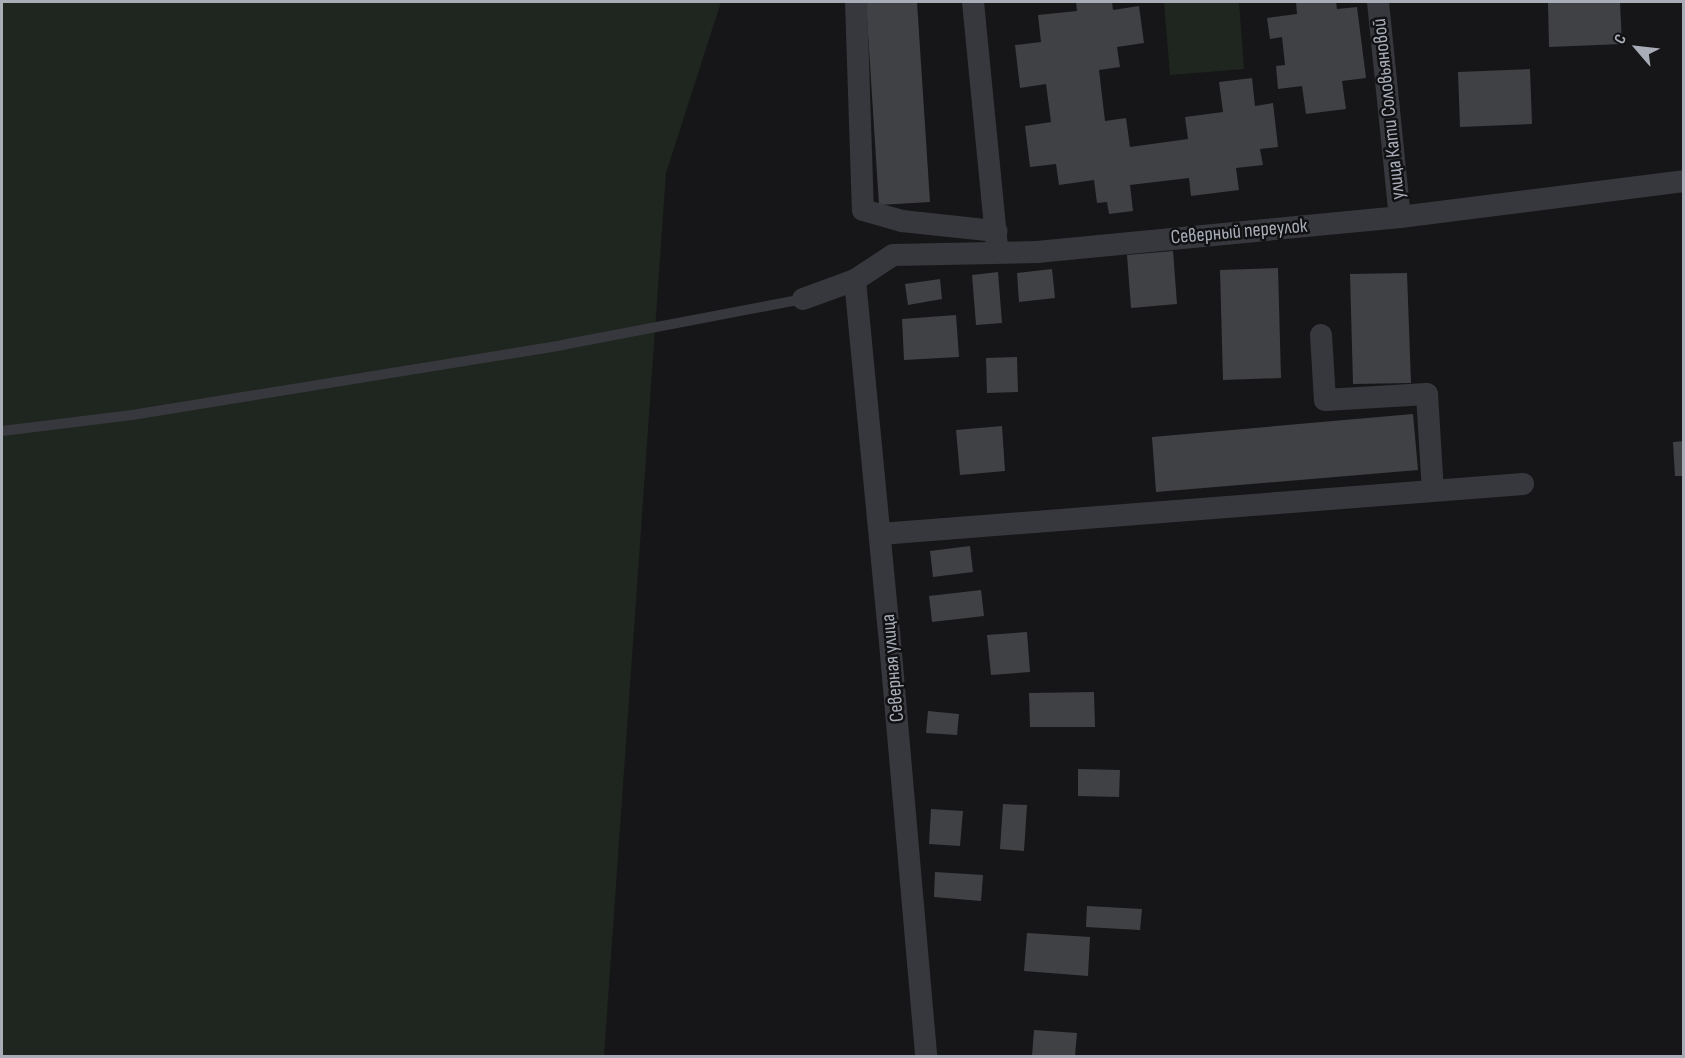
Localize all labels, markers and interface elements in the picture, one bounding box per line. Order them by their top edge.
street label: улица Кати Соловьяновой [1368,17,1410,201]
north arrow [1607,18,1667,78]
text: С [1610,31,1631,47]
street label: Северный переулок [1170,214,1308,250]
street label: Северная улица [876,613,910,723]

